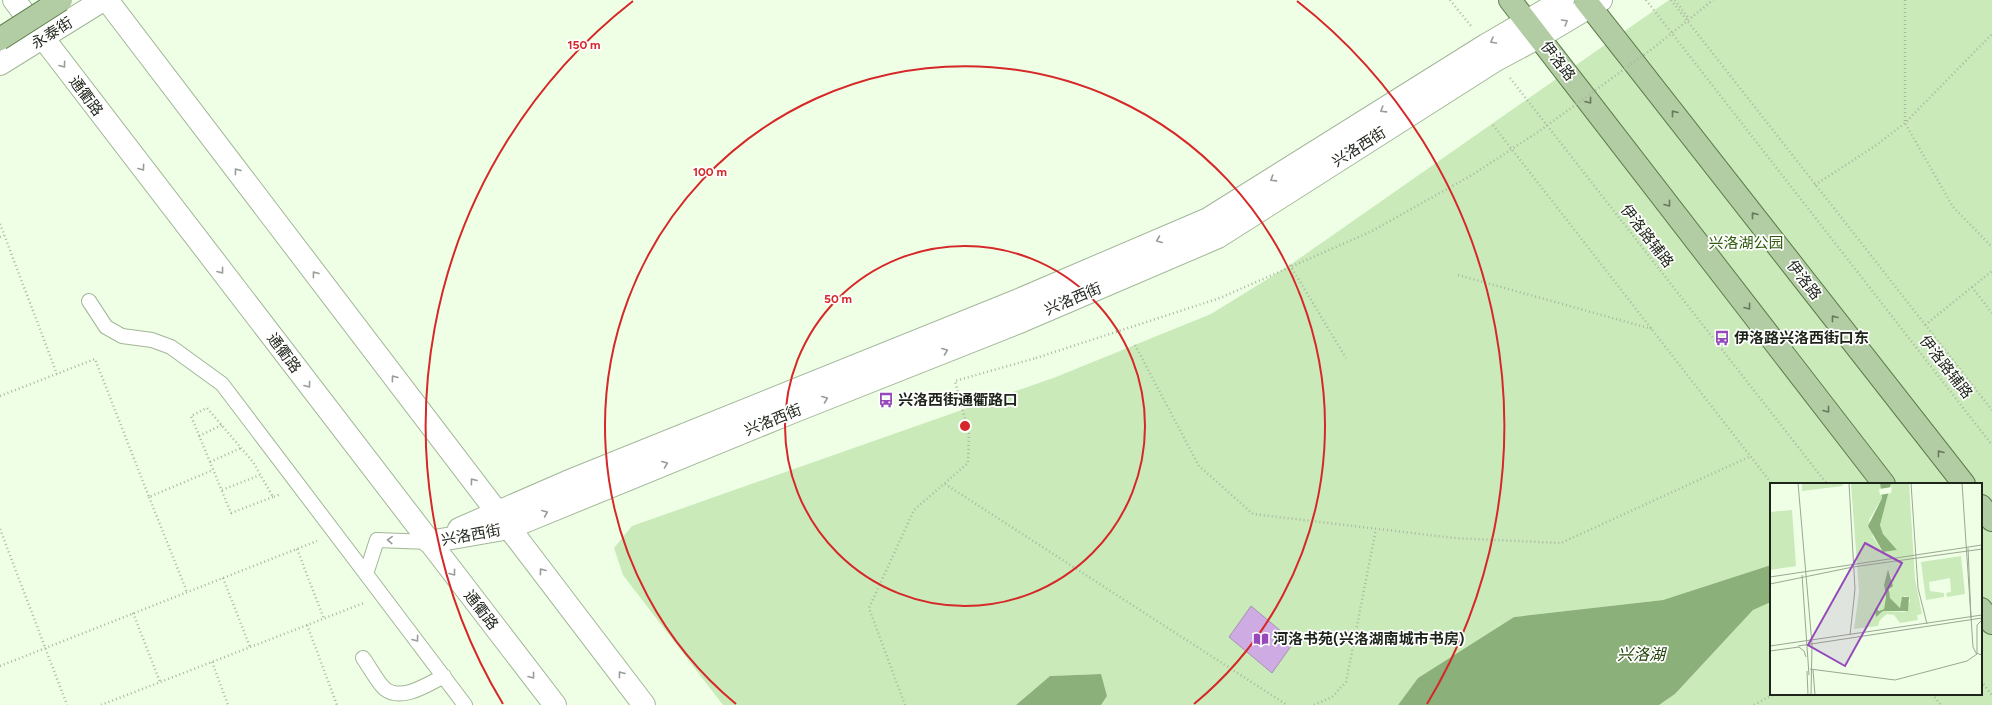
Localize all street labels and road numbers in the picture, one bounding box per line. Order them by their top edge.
street label: 永泰街 [28,13,76,53]
street label: 伊洛路 [1537,38,1579,84]
street label: 通衢路 [65,73,107,119]
street label: 兴洛西街 [1329,123,1389,171]
street label: 伊洛路辅路 [1617,201,1677,271]
street label: 伊洛路 [1783,257,1825,303]
street label: 兴洛西街 [1042,279,1104,319]
street label: 通衢路 [263,330,305,376]
street label: 伊洛路辅路 [1916,332,1976,402]
street label: 兴洛西街 [742,400,804,440]
street label: 兴洛西街 [440,521,502,549]
street label: 通衢路 [460,587,502,633]

